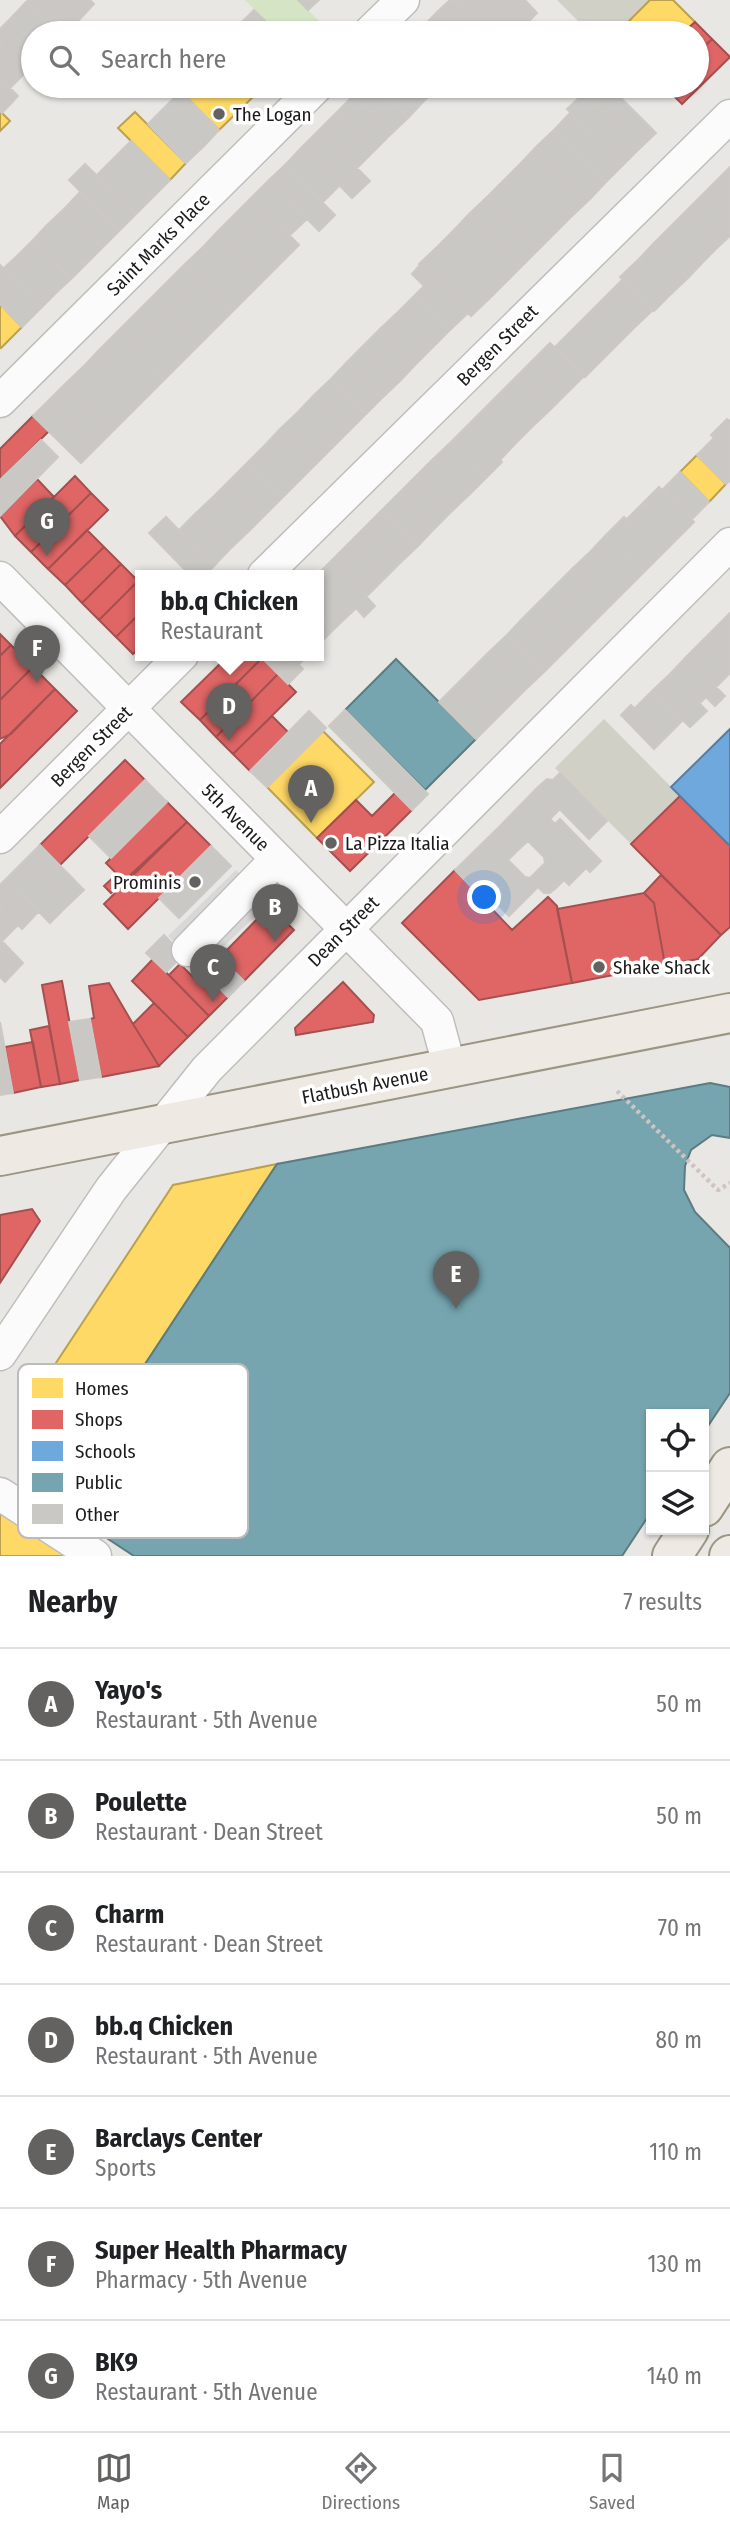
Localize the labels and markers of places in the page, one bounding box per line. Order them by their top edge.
place label: The Logan [233,103,312,126]
marker: The Logan [211,106,227,122]
pin: G [24,498,70,556]
pin: F [14,625,60,683]
pin: D [206,683,252,741]
pin: A [288,765,334,823]
place label: La Pizza Italia [345,832,450,855]
marker: La Pizza Italia [323,835,339,851]
place label: Prominis [113,871,181,894]
marker: Prominis [187,874,203,890]
pin: B [252,884,298,942]
pin: C [190,944,236,1002]
place label: Shake Shack [613,956,710,979]
marker: Shake Shack [591,959,607,975]
pin: E [433,1251,479,1309]

